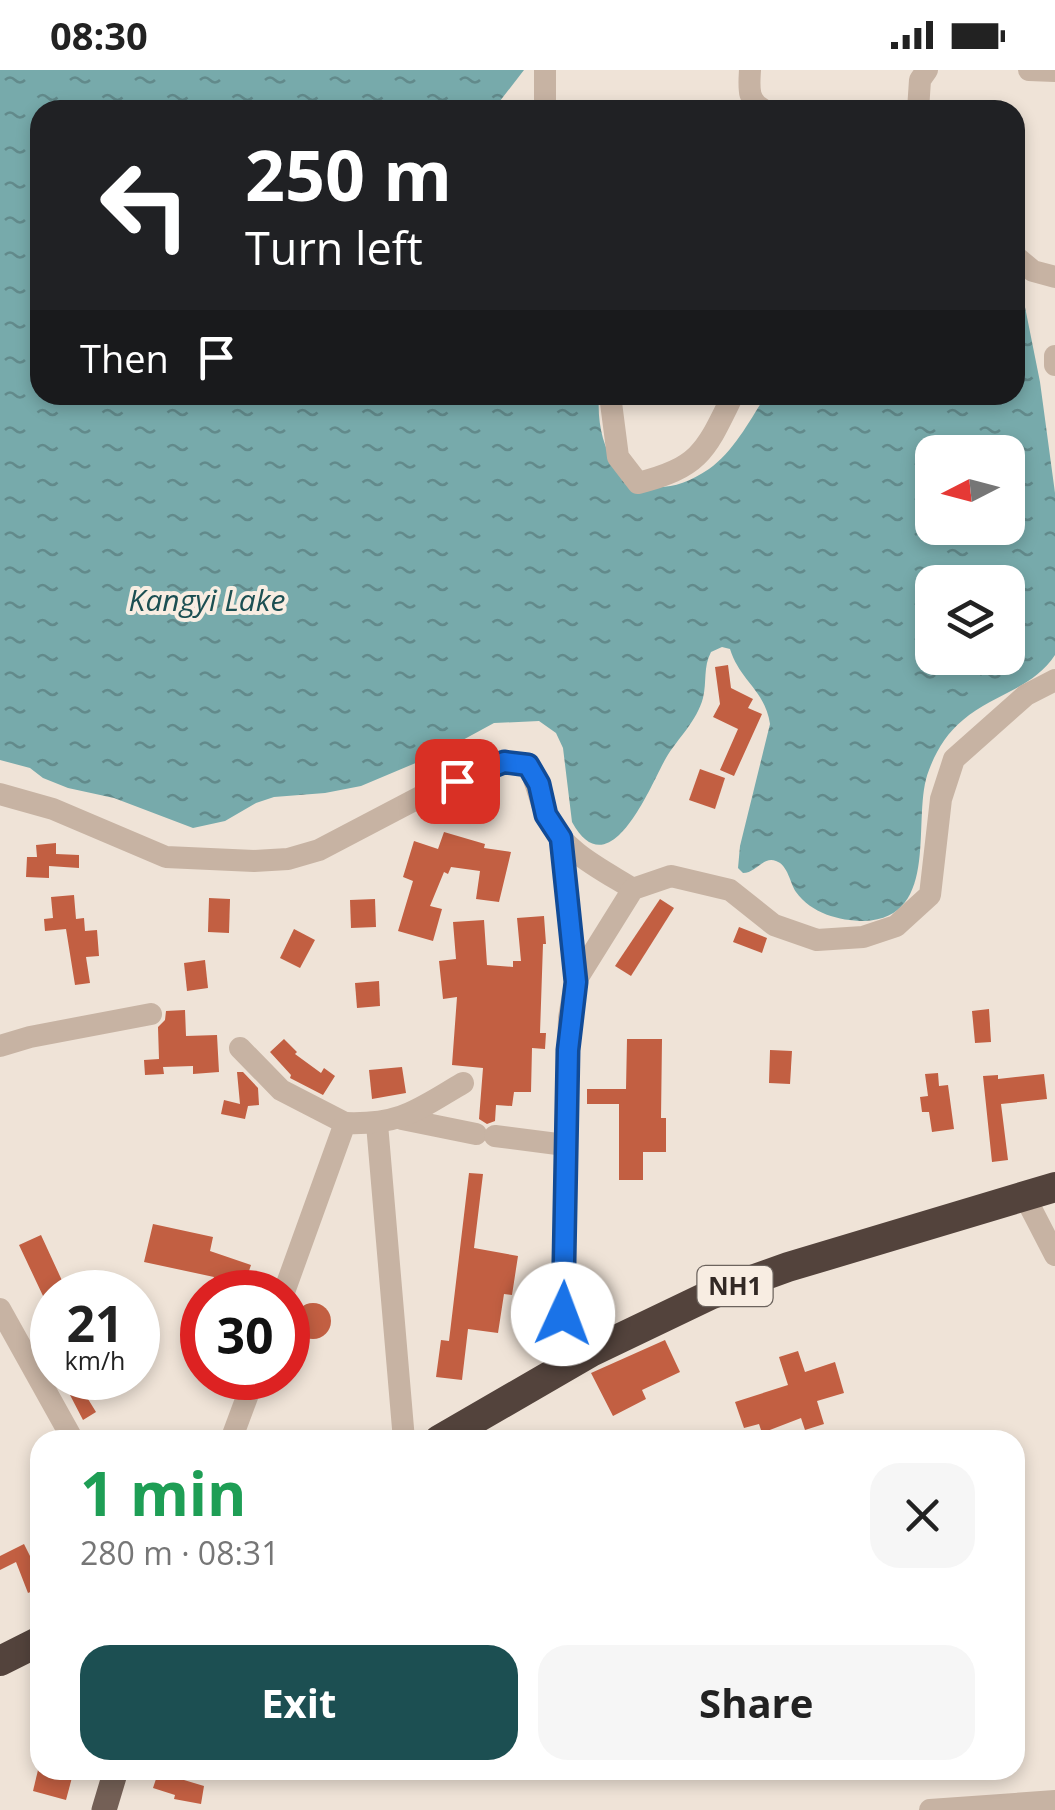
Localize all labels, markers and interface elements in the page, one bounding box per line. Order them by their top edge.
text: 08:30 [50,9,148,61]
text: 250 m [245,126,452,222]
icon: left [80,140,210,270]
text: Turn left [245,217,423,278]
icon: arrive [189,330,244,385]
text: Then [80,332,169,384]
north arrow [915,435,1025,545]
map controls [915,435,1025,675]
button: layers [915,565,1025,675]
water label: Kangyi Lake [129,579,285,620]
pin [415,739,500,824]
icon: arrive [430,754,485,809]
position arrow [511,1262,615,1366]
road number: NH1 [698,1266,772,1306]
speed limit sign: 30 [180,1270,310,1400]
text: 21 [66,1289,124,1357]
text: km/h [65,1343,125,1377]
text: 1 min [80,1452,247,1534]
button: close [870,1463,975,1568]
text: 280 m · 08:31 [80,1531,279,1574]
button: Exit [80,1645,518,1760]
button: Share [538,1645,975,1760]

